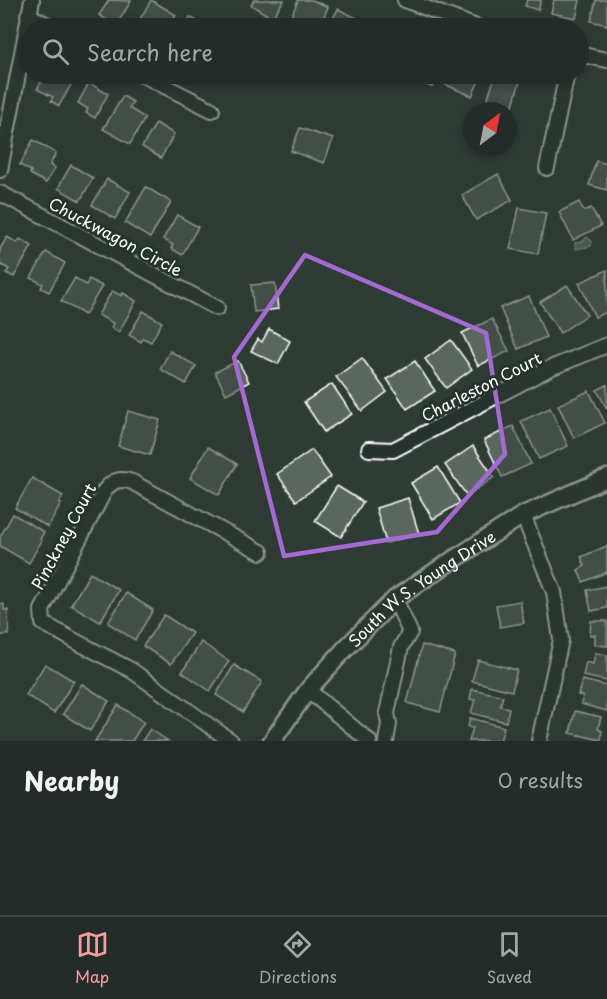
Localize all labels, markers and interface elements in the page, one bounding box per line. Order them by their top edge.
search box [18,18,589,84]
icon: search [39,35,72,68]
text: Search here [87,35,213,68]
north arrow [463,102,517,156]
street label: Chuckwagon Circle [45,191,187,281]
street label: Charleston Court [417,345,546,427]
street label: Pinckney Court [25,478,101,593]
street label: South W.S. Young Drive [342,524,500,652]
text: Nearby [24,761,119,800]
text: 0 results [498,765,583,795]
tab: Map [75,928,109,988]
tab: Directions [259,928,337,988]
tab: Saved [487,928,532,988]

